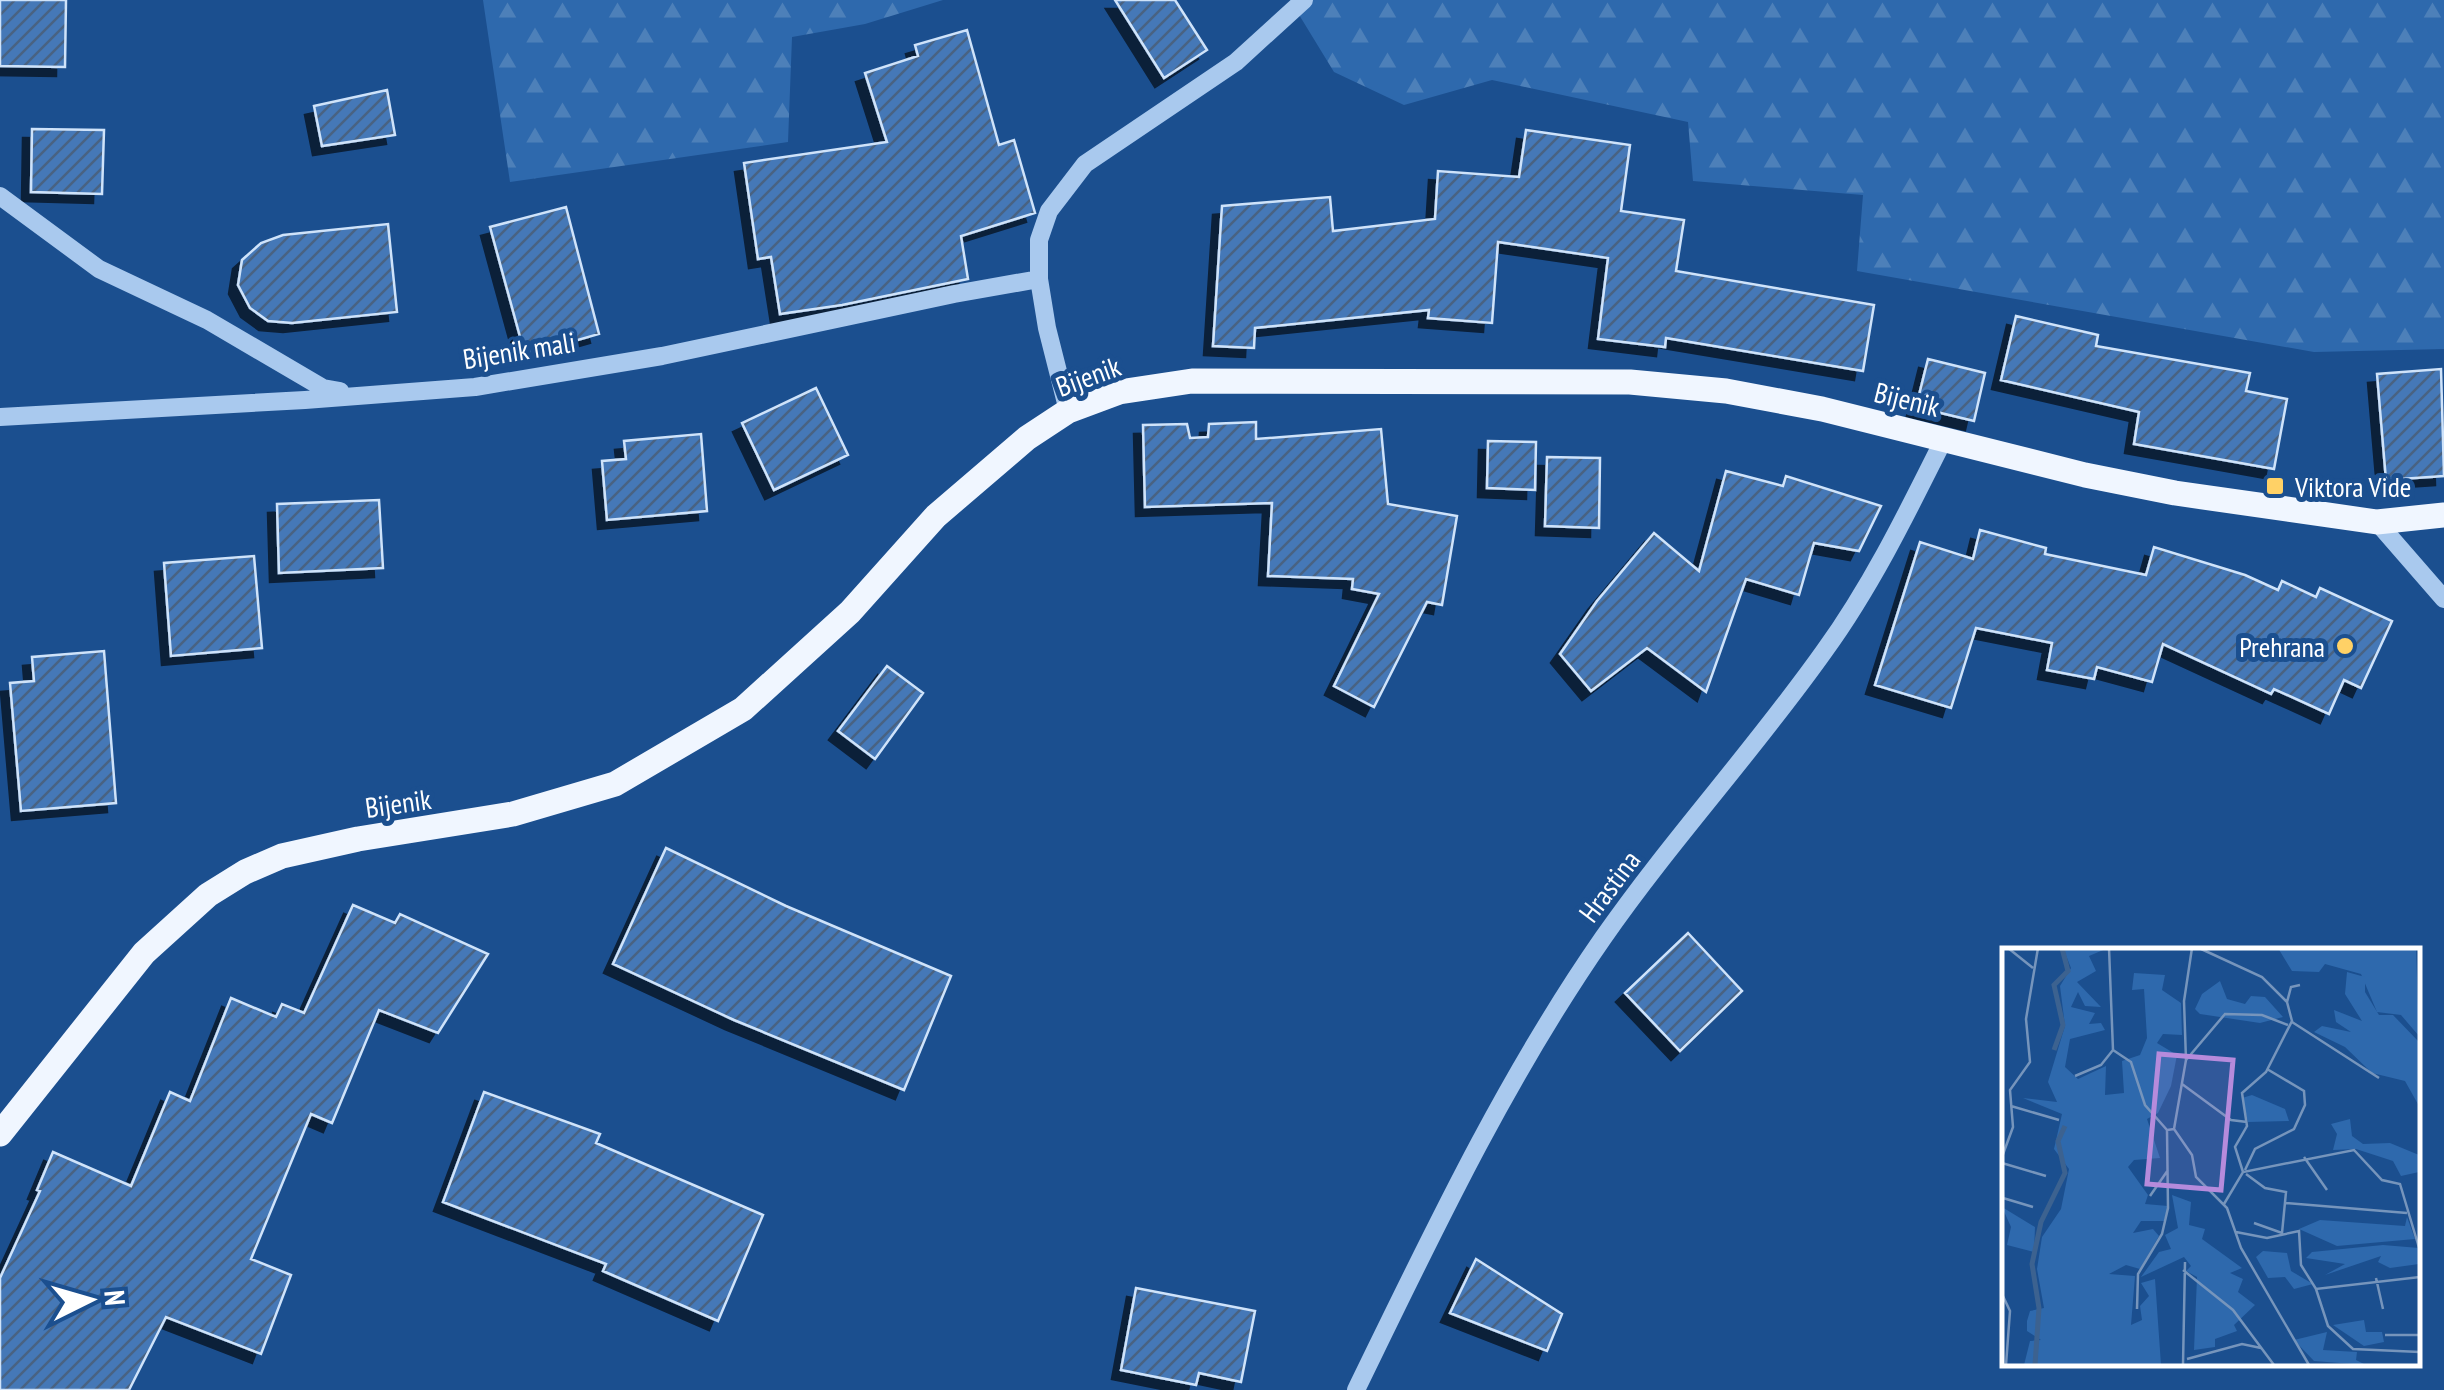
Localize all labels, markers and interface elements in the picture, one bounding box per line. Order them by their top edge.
street label: Bijenik mali [460,323,578,377]
street label: Bijenik [1051,347,1125,405]
street label: Bijenik [1870,373,1944,425]
place label: Viktora Vide [2294,468,2411,505]
marker: Viktora Vide [2264,475,2286,497]
place label: Prehrana [2239,628,2325,665]
marker: Prehrana [2334,635,2356,657]
street label: Bijenik [363,780,433,826]
street label: Hrastina [1570,843,1648,929]
inset map [2002,948,2419,1365]
north arrow [40,1250,140,1350]
text: N [96,1289,134,1307]

